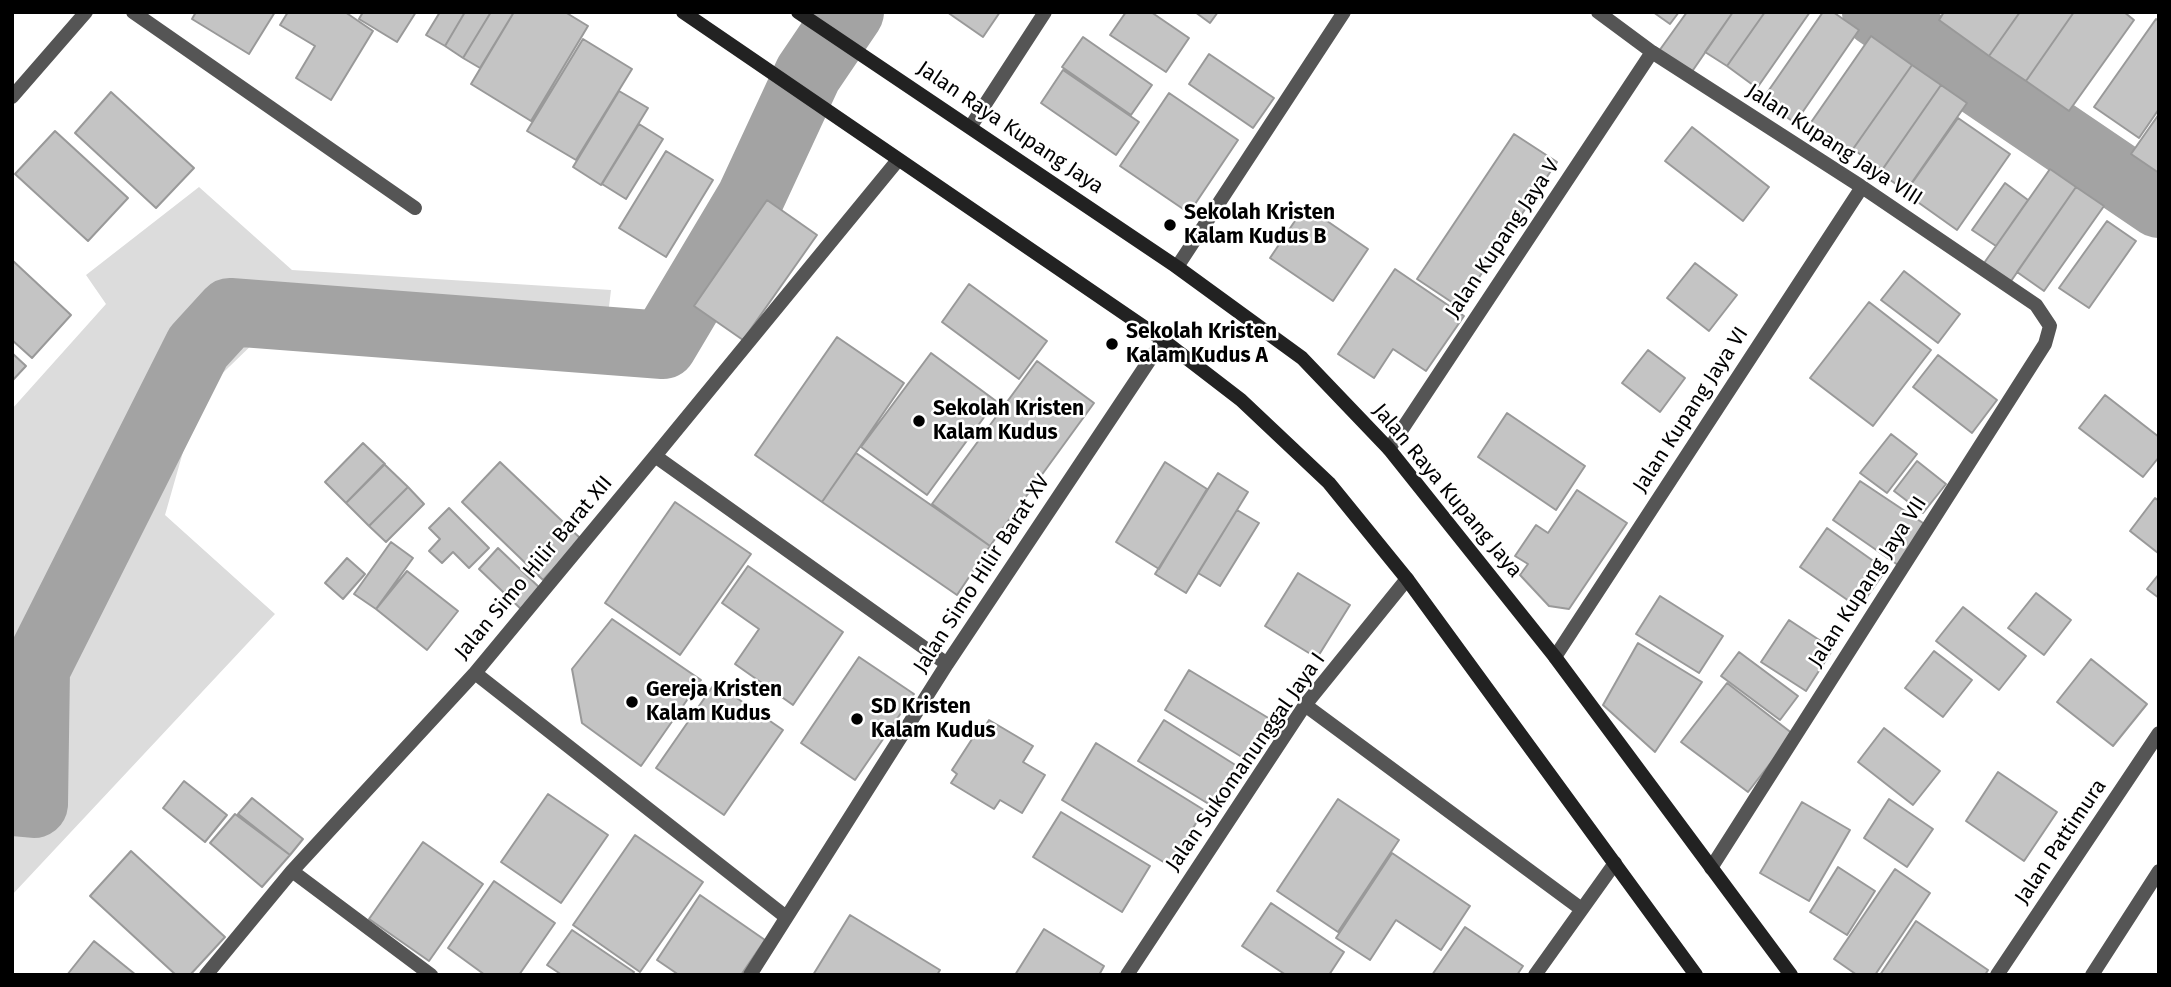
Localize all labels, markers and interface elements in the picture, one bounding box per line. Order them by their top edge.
street label: Jalan Raya Kupang Jaya [912,56,1108,200]
street label: Jalan Kupang Jaya VIII [1741,79,1927,211]
street label: Jalan Kupang Jaya V [1441,155,1565,323]
place label: Sekolah Kristen Kalam Kudus B [1184,200,1335,250]
marker: Sekolah Kristen Kalam Kudus B [1162,217,1178,233]
place label: Sekolah Kristen Kalam Kudus A [1126,319,1277,369]
street label: Jalan Kupang Jaya VI [1628,323,1754,497]
marker: Sekolah Kristen Kalam Kudus A [1104,336,1120,352]
place label: Sekolah Kristen Kalam Kudus [933,396,1084,446]
street label: Jalan Raya Kupang Jaya [1367,399,1527,583]
marker: Sekolah Kristen Kalam Kudus [911,413,927,429]
street label: Jalan Simo Hilir Barat XV [908,470,1056,678]
street label: Jalan Simo Hilir Barat XII [450,471,618,665]
street label: Jalan Kupang Jaya VII [1803,492,1933,672]
street label: Jalan Sukomanunggal Jaya I [1161,648,1331,876]
place label: Gereja Kristen Kalam Kudus [646,677,782,727]
marker: Gereja Kristen Kalam Kudus [624,694,640,710]
place label: SD Kristen Kalam Kudus [871,694,996,744]
marker: SD Kristen Kalam Kudus [849,711,865,727]
street label: Jalan Pattimura [2010,775,2112,909]

